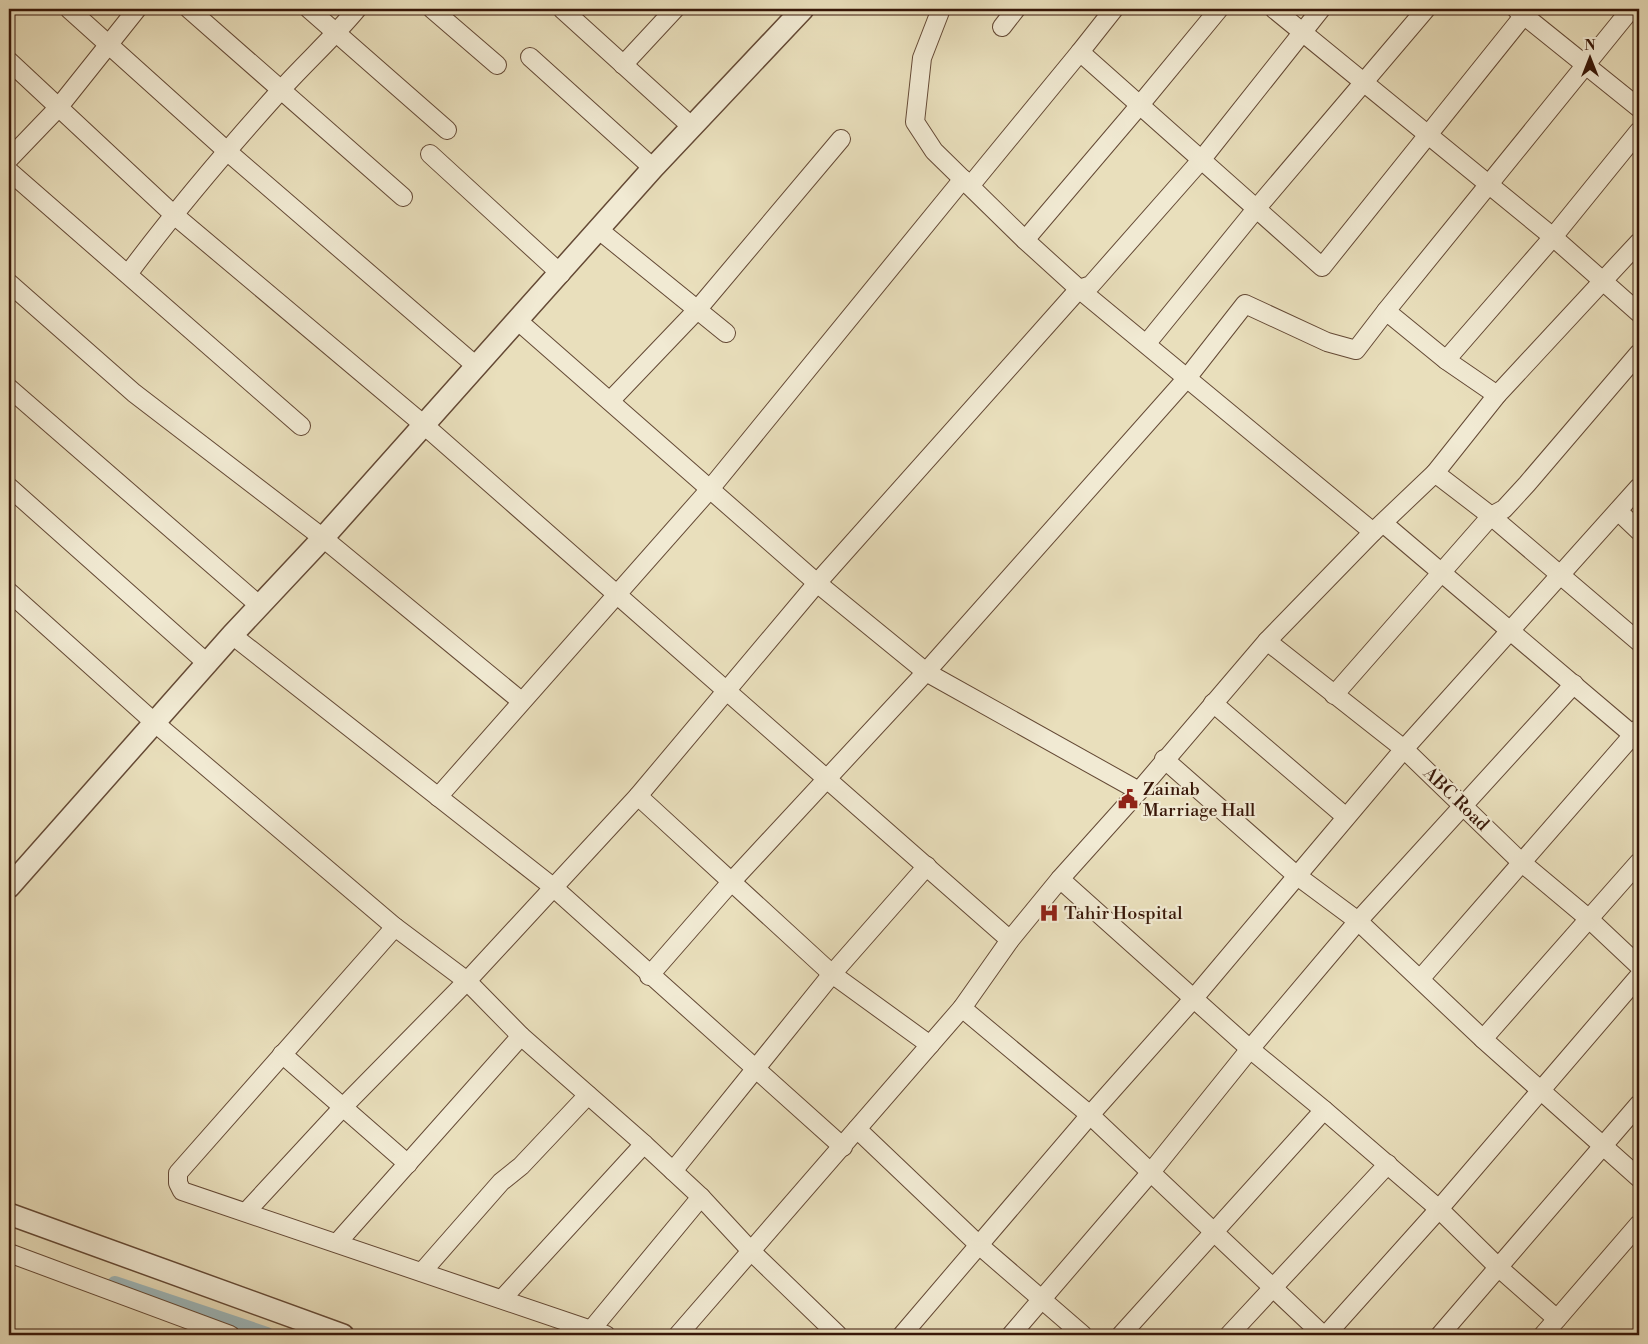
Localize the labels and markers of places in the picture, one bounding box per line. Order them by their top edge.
place label: Zainab Marriage Hall [1143,778,1256,822]
public building icon: Zainab Marriage Hall [1117,788,1139,810]
hospital icon: Tahir Hospital [1038,902,1060,924]
place label: Tahir Hospital [1064,902,1183,925]

